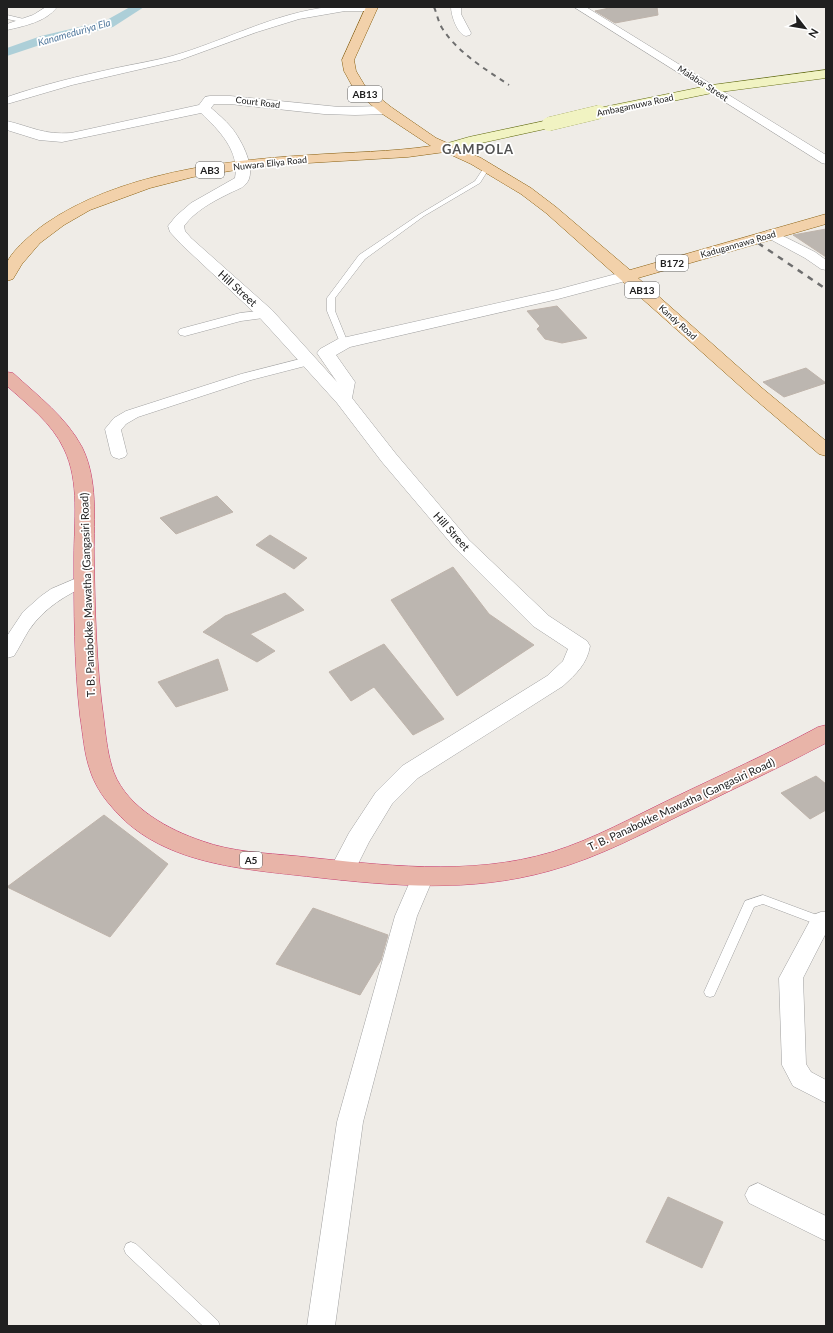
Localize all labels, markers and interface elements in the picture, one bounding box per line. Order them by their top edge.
north arrow [785,8,825,48]
water label: Kanameduriya Ela [36,16,112,48]
text: N [806,26,822,40]
street label: Malabar Street [676,63,731,104]
road number: AB13 [348,86,382,102]
street label: Ambagamuwa Road [596,91,674,119]
street label: Court Road [235,94,281,110]
district label: GAMPOLA [442,141,514,157]
street label: Nuwara Eliya Road [233,154,307,172]
road number: AB3 [196,162,224,178]
street label: Kadugannawa Road [699,228,777,260]
road number: B172 [656,255,688,271]
street label: Hill Street [216,267,260,309]
road number: AB13 [625,282,659,298]
street label: Kandy Road [657,302,699,342]
street label: T. B. Panabokke Mawatha (Gangasiri Road) [77,492,97,697]
street label: Hill Street [431,509,473,553]
street label: T. B. Panabokke Mawatha (Gangasiri Road) [586,755,776,853]
road number: A5 [240,852,262,868]

